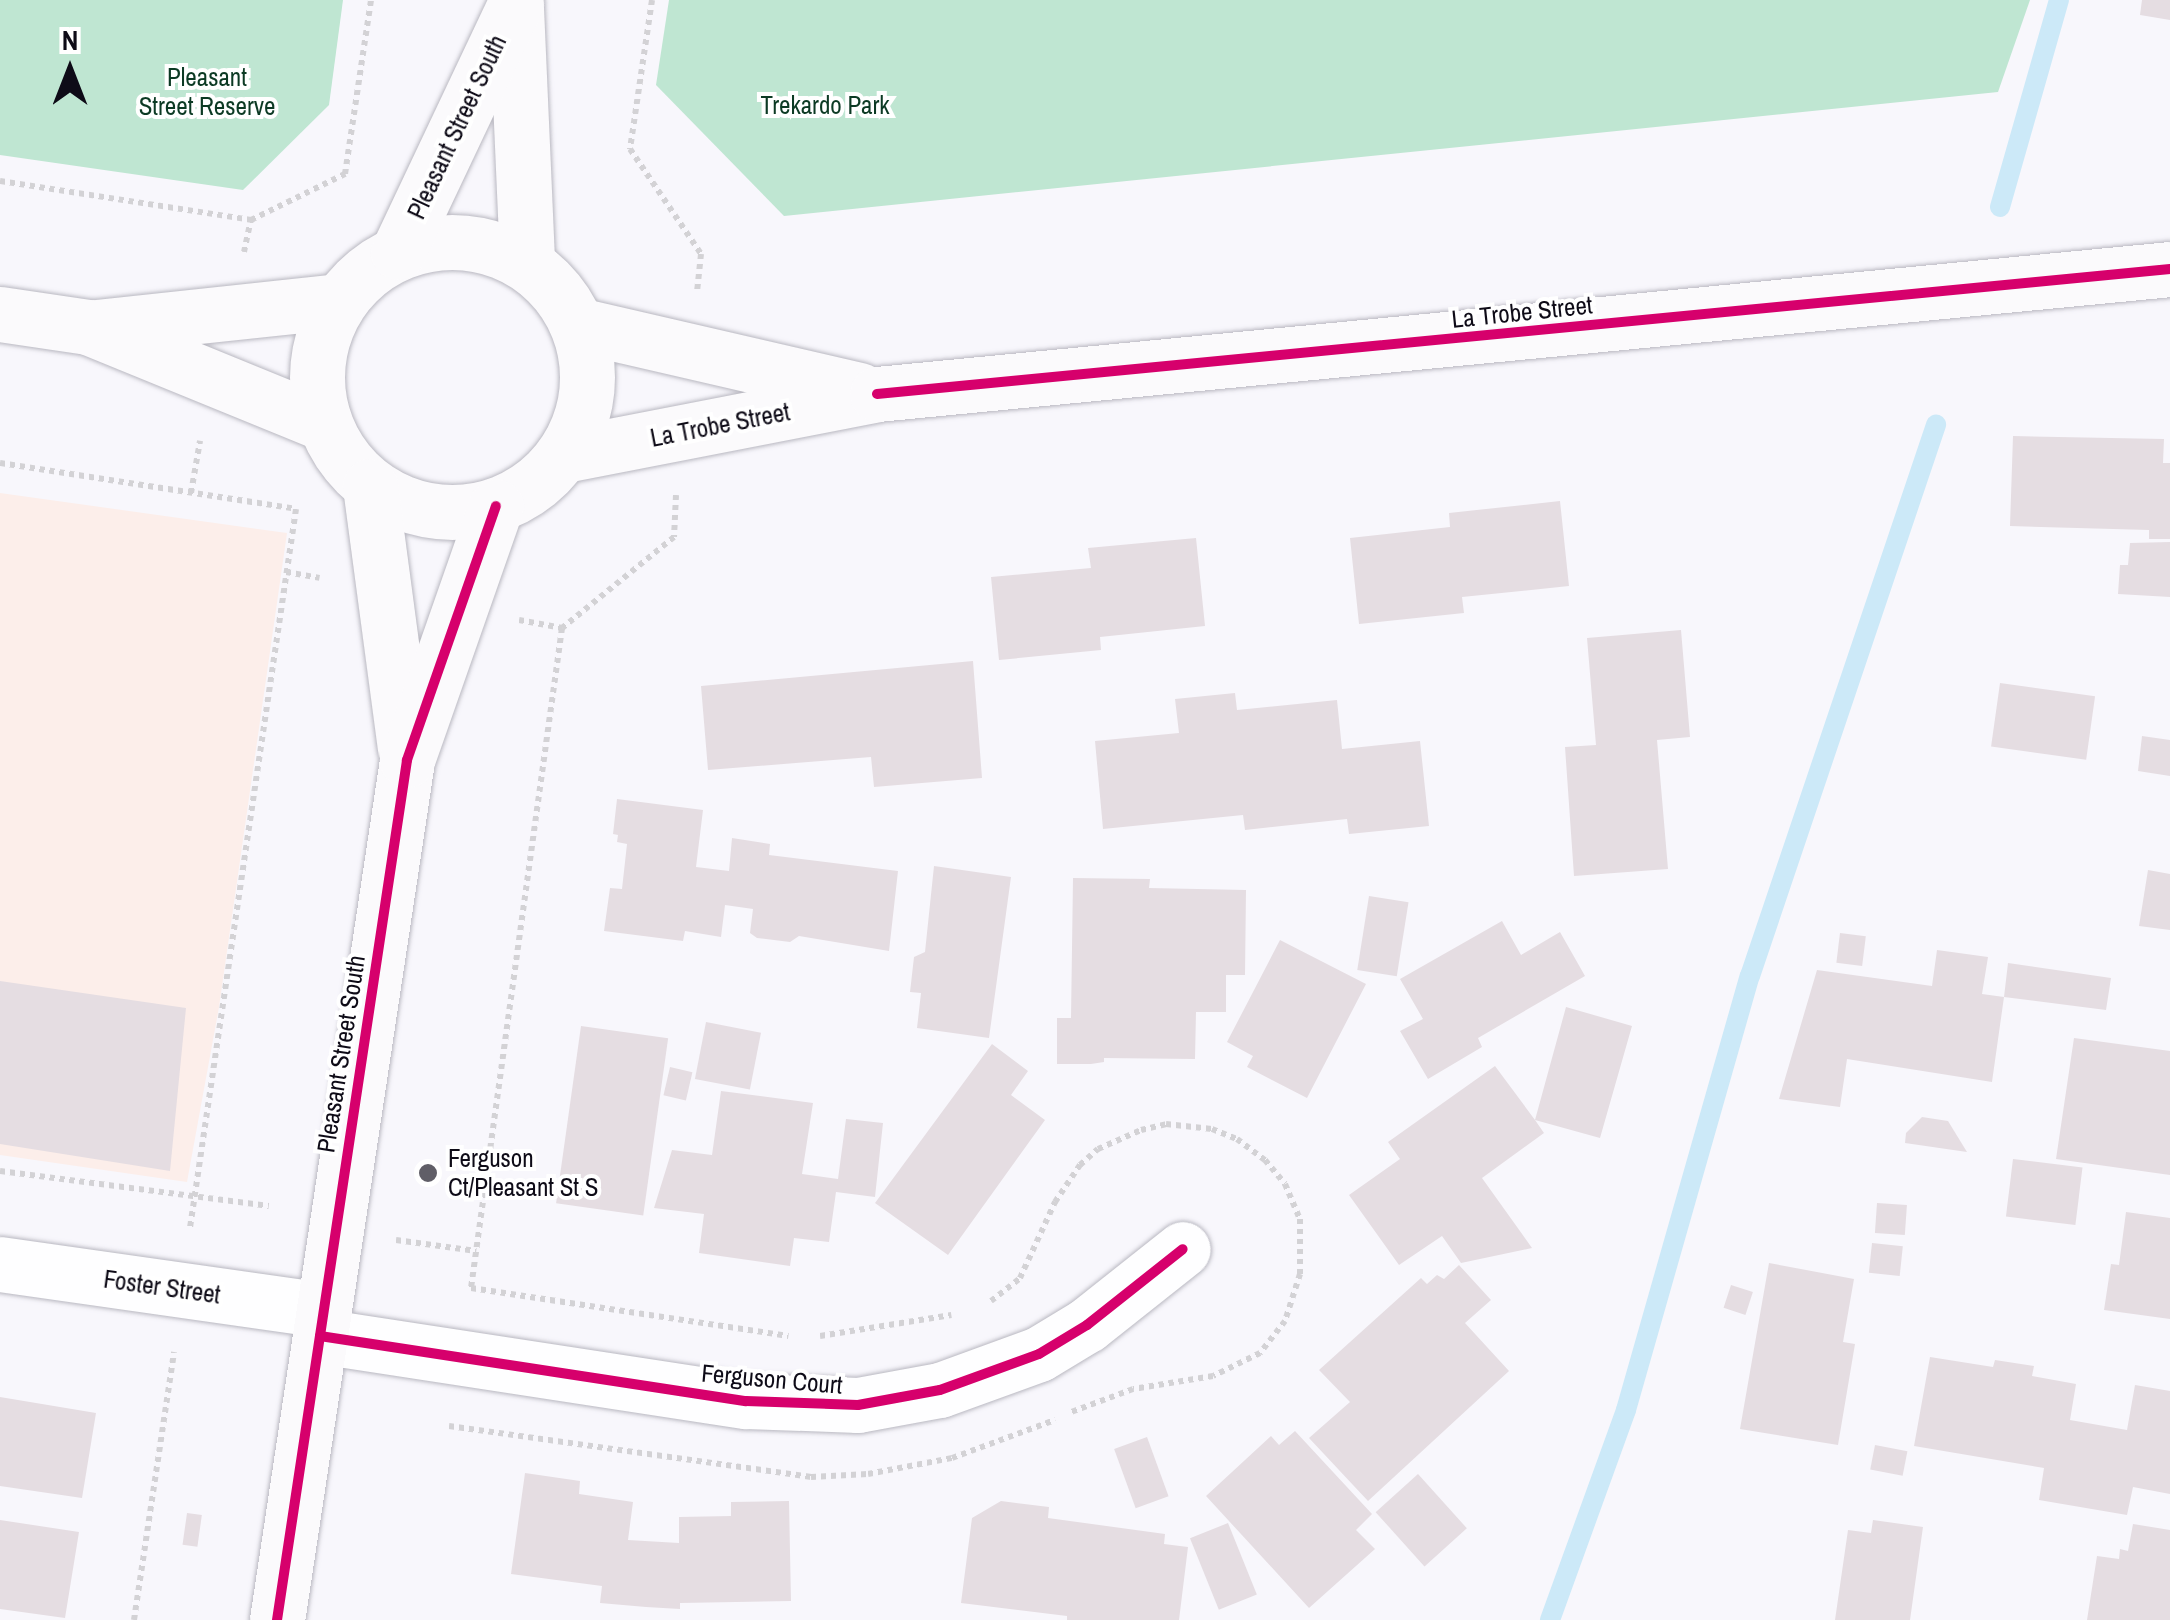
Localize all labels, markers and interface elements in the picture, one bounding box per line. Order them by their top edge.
north arrow [20,20,120,120]
text: N [62,21,78,59]
street label: Pleasant Street South [401,30,513,224]
park label: Pleasant Street Reserve [139,63,275,122]
park label: Trekardo Park [760,90,890,120]
street label: La Trobe Street [1450,290,1594,334]
street label: La Trobe Street [648,397,792,453]
street label: Pleasant Street South [311,953,371,1155]
place label: Ferguson Ct/Pleasant St S [448,1144,598,1203]
marker: Ferguson Ct/Pleasant St S [417,1162,439,1184]
street label: Foster Street [102,1264,222,1310]
street label: Ferguson Court [700,1358,844,1400]

